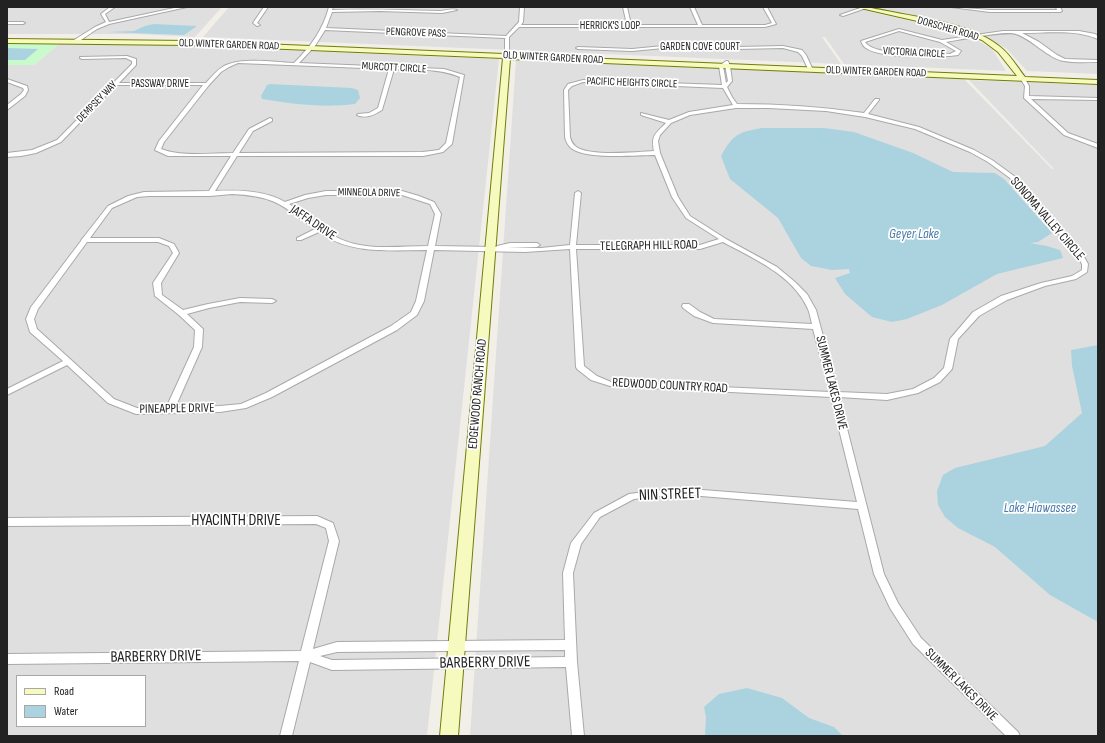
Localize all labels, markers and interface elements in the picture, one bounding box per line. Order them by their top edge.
street label: DORSCHER ROAD [916,14,980,44]
street label: HERRICK'S LOOP [580,19,640,33]
street label: PENGROVE PASS [386,25,446,41]
street label: OLD WINTER GARDEN ROAD [179,37,279,53]
street label: GARDEN COVE COURT [660,40,740,54]
street label: VICTORIA CIRCLE [883,45,945,61]
street label: OLD WINTER GARDEN ROAD [502,49,604,67]
street label: MURCOTT CIRCLE [361,60,427,76]
street label: OLD WINTER GARDEN ROAD [826,64,926,80]
street label: PACIFIC HEIGHTS CIRCLE [586,75,678,91]
street label: PASSWAY DRIVE [131,77,189,91]
street label: DEMPSEY WAY [74,79,120,125]
street label: SONOMA VALLEY CIRCLE [1007,174,1087,264]
street label: MINNEOLA DRIVE [338,186,400,200]
street label: JAFFA DRIVE [287,202,339,244]
water label: Geyer Lake [889,226,939,242]
street label: TELEGRAPH HILL ROAD [600,237,698,255]
street label: SUMMER LAKES DRIVE [812,334,850,432]
street label: EDGEWOOD RANCH ROAD [465,338,491,450]
street label: REDWOOD COUNTRY ROAD [612,375,728,397]
street label: PINEAPPLE DRIVE [139,401,215,417]
street label: NIN STREET [638,484,702,506]
water label: Lake Hiawassee [1004,500,1076,516]
street label: HYACINTH DRIVE [191,511,281,531]
street label: SUMMER LAKES DRIVE [921,645,1001,725]
street label: BARBERRY DRIVE [110,647,202,667]
street label: BARBERRY DRIVE [439,653,531,673]
legend [16,675,146,727]
text: Road [54,684,74,699]
text: Water [54,704,78,719]

